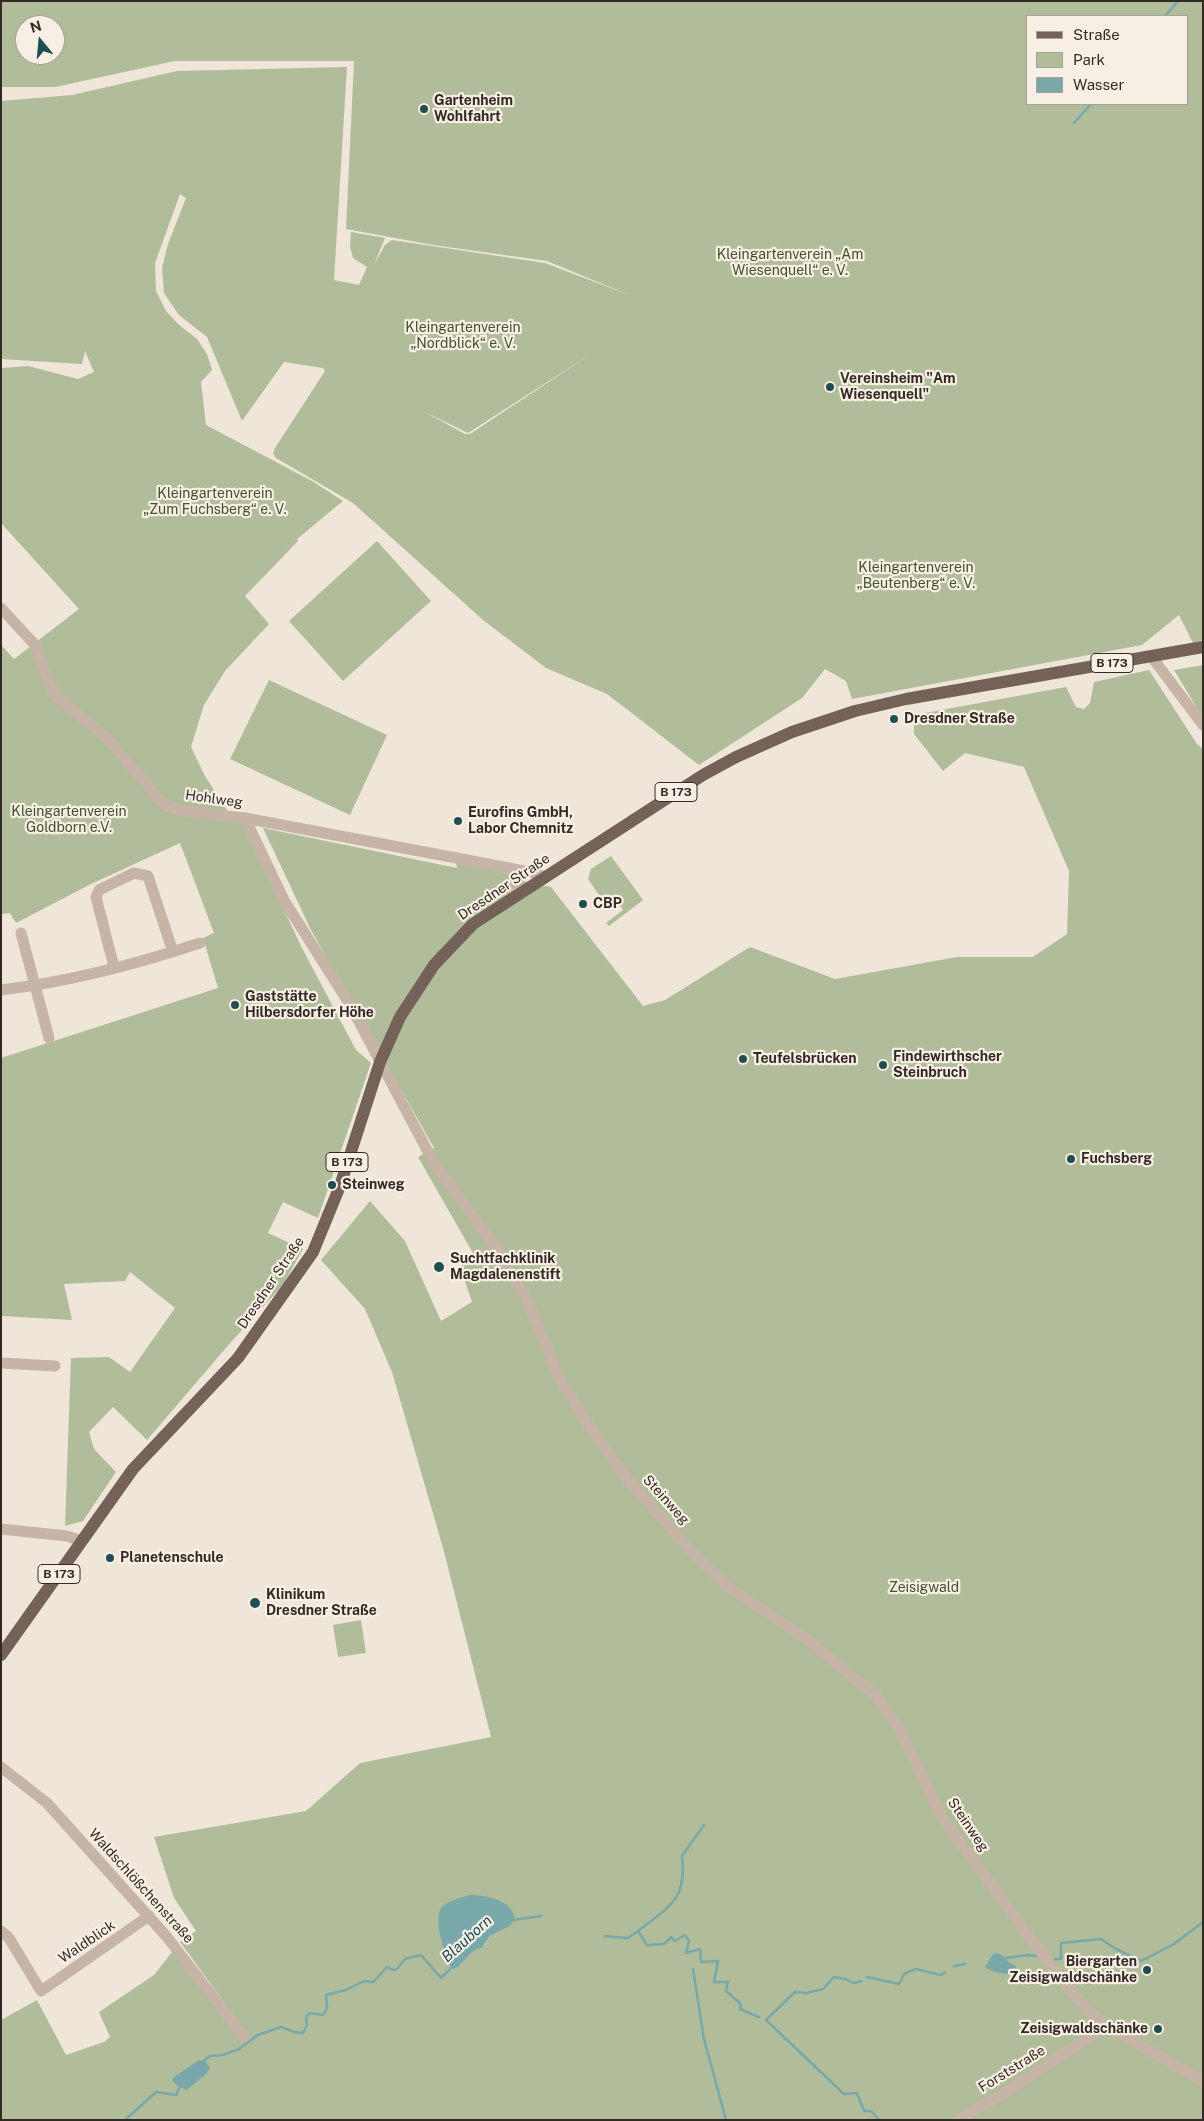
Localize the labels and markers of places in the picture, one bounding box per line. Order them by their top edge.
place label: Gartenheim Wohlfahrt [434,93,513,125]
marker: Gartenheim Wohlfahrt [418,103,430,115]
place label: Vereinsheim "Am Wiesenquell" [840,371,956,404]
marker: Vereinsheim "Am Wiesenquell" [824,381,836,393]
place label: Dresdner Straße [904,711,1015,727]
marker: Dresdner Straße [888,713,900,725]
place label: Eurofins GmbH, Labor Chemnitz [468,805,573,838]
marker: Eurofins GmbH, Labor Chemnitz [452,815,464,827]
place label: CBP [593,896,622,912]
marker: CBP [577,898,589,910]
place label: Gaststätte Hilbersdorfer Höhe [245,989,374,1022]
marker: Gaststätte Hilbersdorfer Höhe [229,999,241,1011]
place label: Findewirthscher Steinbruch [893,1049,1002,1082]
place label: Teufelsbrücken [753,1051,857,1067]
marker: Teufelsbrücken [737,1053,749,1065]
marker: Findewirthscher Steinbruch [877,1059,889,1071]
place label: Fuchsberg [1081,1151,1152,1167]
marker: Fuchsberg [1065,1153,1077,1165]
place label: Steinweg [342,1177,405,1193]
marker: Steinweg [326,1179,338,1191]
place label: Suchtfachklinik Magdalenenstift [450,1251,561,1284]
marker: Suchtfachklinik Magdalenenstift [432,1260,446,1274]
place label: Planetenschule [120,1550,224,1566]
marker: Planetenschule [104,1552,116,1564]
place label: Klinikum Dresdner Straße [266,1587,377,1620]
marker: Klinikum Dresdner Straße [248,1596,262,1610]
place label: Biergarten Zeisigwaldschänke [1009,1954,1137,1986]
marker: Biergarten Zeisigwaldschänke [1141,1964,1153,1976]
place label: Zeisigwaldschänke [1020,2021,1148,2037]
marker: Zeisigwaldschänke [1152,2023,1164,2035]

